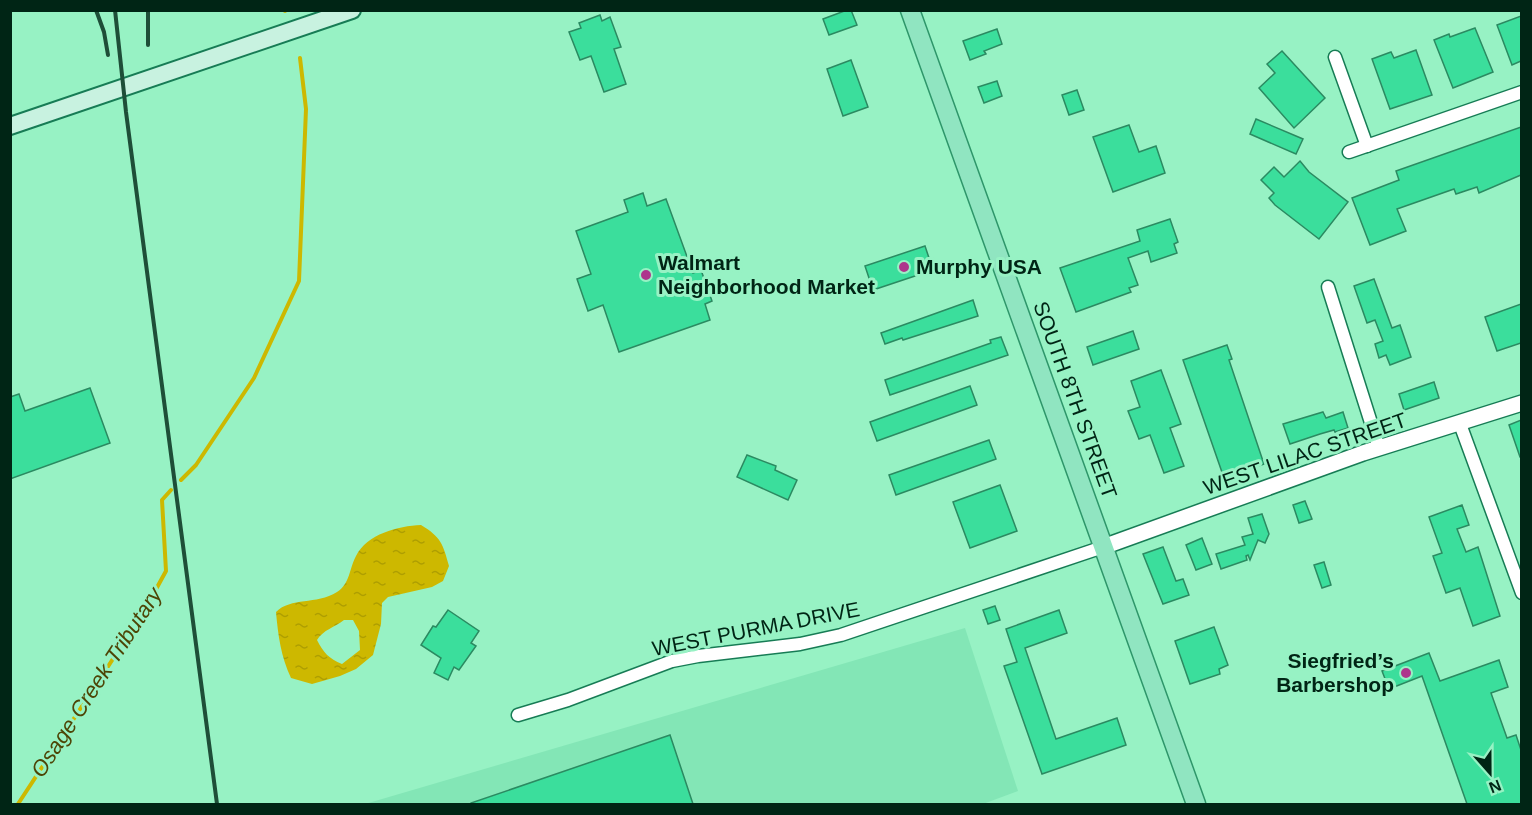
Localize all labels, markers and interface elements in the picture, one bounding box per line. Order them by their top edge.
place label: Walmart Neighborhood Market [658,251,875,298]
place label: Murphy USA [916,255,1042,278]
marker: Murphy USA [897,260,911,274]
marker: Walmart Neighborhood Market [639,268,653,282]
street label: SOUTH 8TH STREET [1029,298,1122,502]
street label: WEST LILAC STREET [1200,408,1410,499]
water label: Osage Creek Tributary [26,581,168,782]
street label: WEST PURMA DRIVE [650,597,862,660]
place label: Siegfried’s Barbershop [1276,649,1394,696]
marker: Siegfried’s Barbershop [1399,666,1413,680]
north arrow [1460,743,1520,803]
text: N [1487,777,1504,797]

